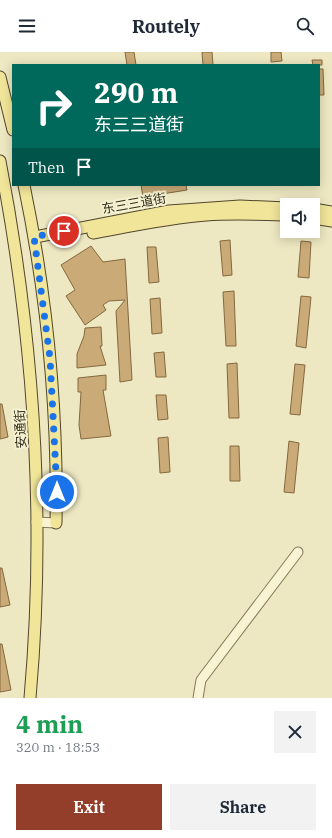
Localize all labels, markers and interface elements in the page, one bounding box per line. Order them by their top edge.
icon: menu [16,15,38,37]
text: Routely [132,15,200,38]
icon: search [294,15,316,37]
text: 290 m [94,74,178,111]
icon: right [28,80,80,132]
text: 东三三道街 [94,113,184,136]
icon: arrive [73,156,95,178]
text: Then [28,158,65,177]
street label: 东三三道街 [101,189,168,218]
map controls [280,198,320,238]
button: sound [280,198,320,238]
pin [47,214,81,248]
icon: arrive [53,220,75,242]
street label: 安通街 [11,409,30,449]
position arrow [36,471,78,513]
text: 4 min [16,708,83,740]
button: close [274,711,316,753]
text: 320 m · 18:53 [16,739,100,756]
button: Exit [16,784,162,830]
button: Share [170,784,316,830]

